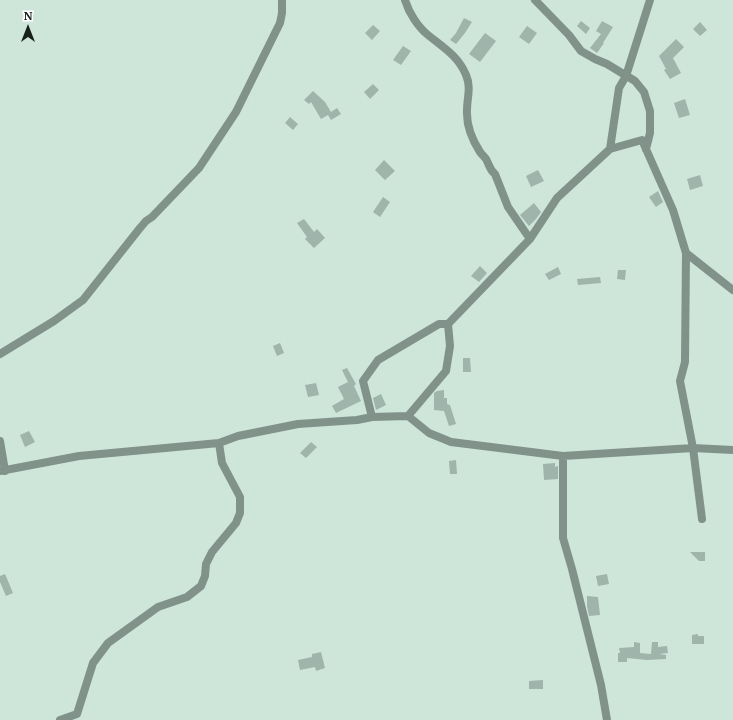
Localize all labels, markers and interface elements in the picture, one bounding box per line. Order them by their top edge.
north arrow [8,8,48,48]
text: N [24,9,32,23]

